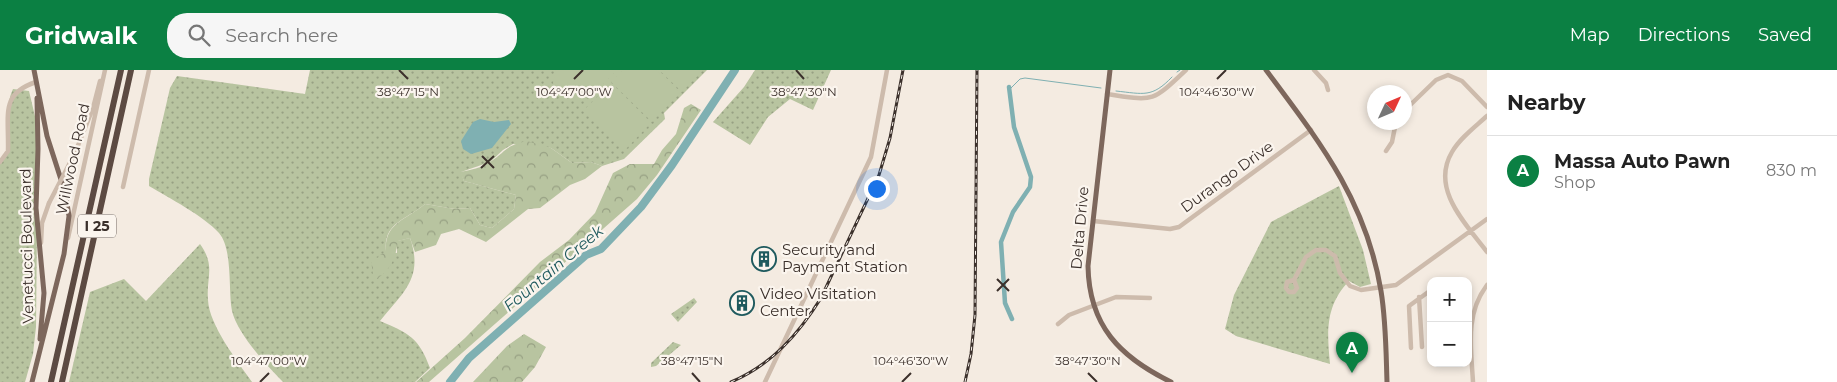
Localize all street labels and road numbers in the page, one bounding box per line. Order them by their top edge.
street label: Willwood Road [51,101,94,216]
street label: Durango Drive [1177,137,1277,217]
street label: Venetucci Boulevard [16,168,37,324]
street label: Delta Drive [1066,186,1093,270]
road number: I 25 [78,214,116,238]

